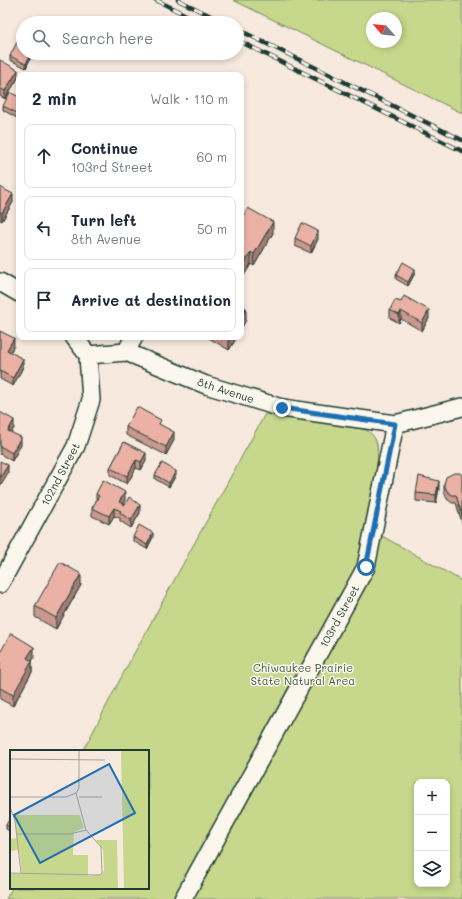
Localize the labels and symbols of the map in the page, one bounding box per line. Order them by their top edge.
north arrow [366,12,402,48]
street label: 8th Avenue [195,374,257,406]
route end [273,399,291,417]
street label: 102nd Street [37,440,83,508]
route start [357,558,375,576]
street label: 103rd Street [316,582,362,650]
park label: Chiwaukee Prairie State Natural Area [251,660,355,688]
inset map [10,750,149,889]

